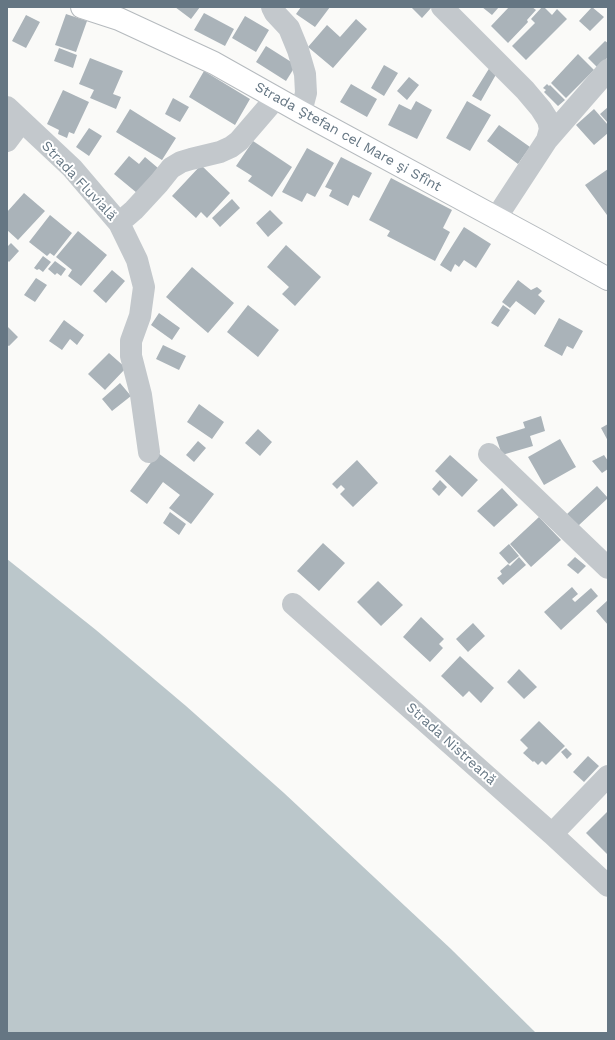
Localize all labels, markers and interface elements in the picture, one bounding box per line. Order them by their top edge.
street label: Strada Ştefan cel Mare şi Sfînt [252,79,444,195]
street label: Strada Fluvială [38,138,120,224]
street label: Strada Nistreană [403,699,499,789]

